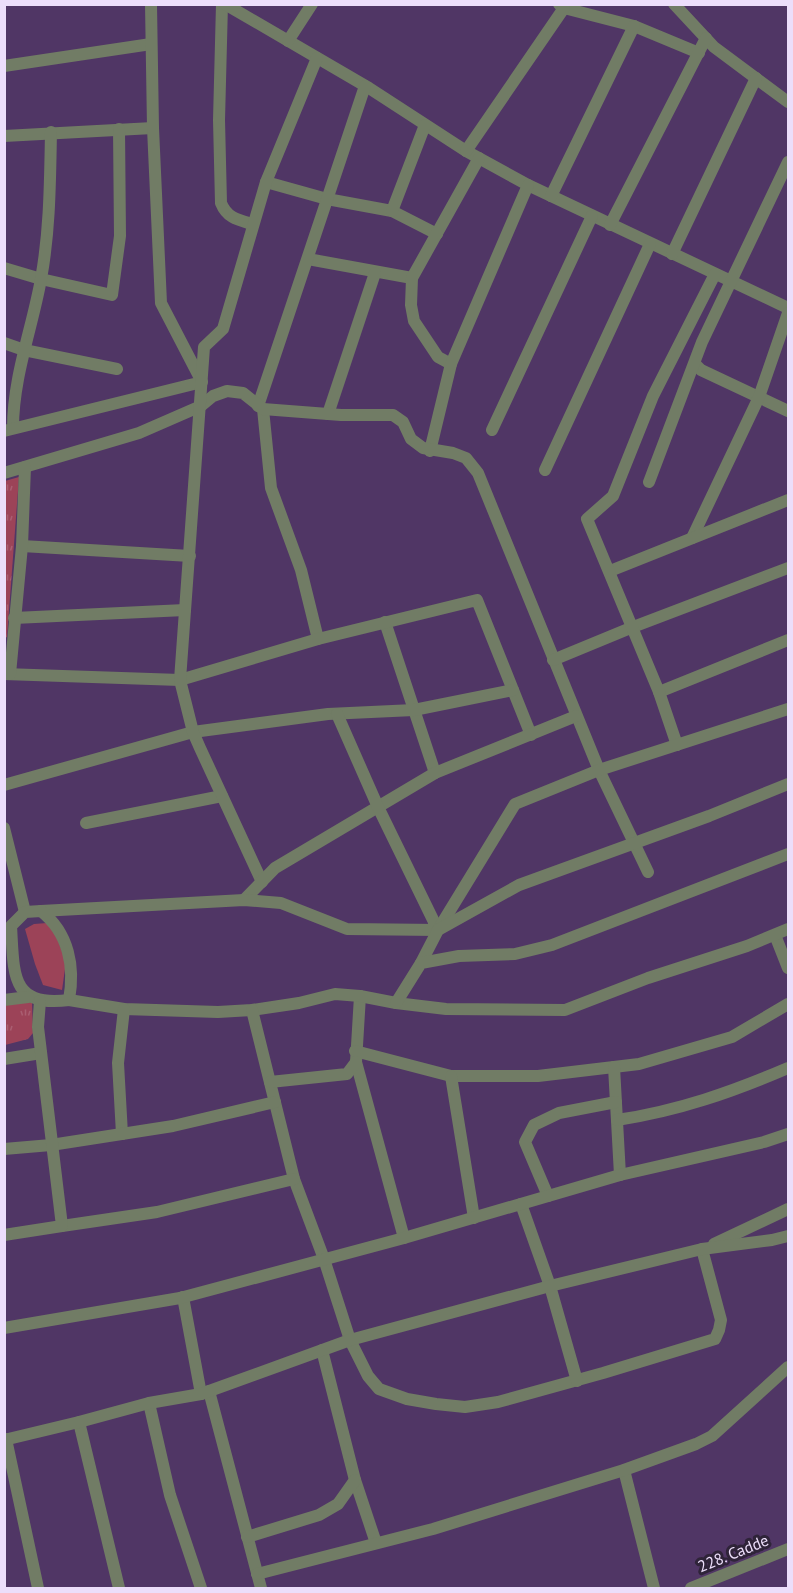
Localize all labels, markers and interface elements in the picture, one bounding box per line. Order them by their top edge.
street label: 228. Cadde [695,1530,771,1576]

